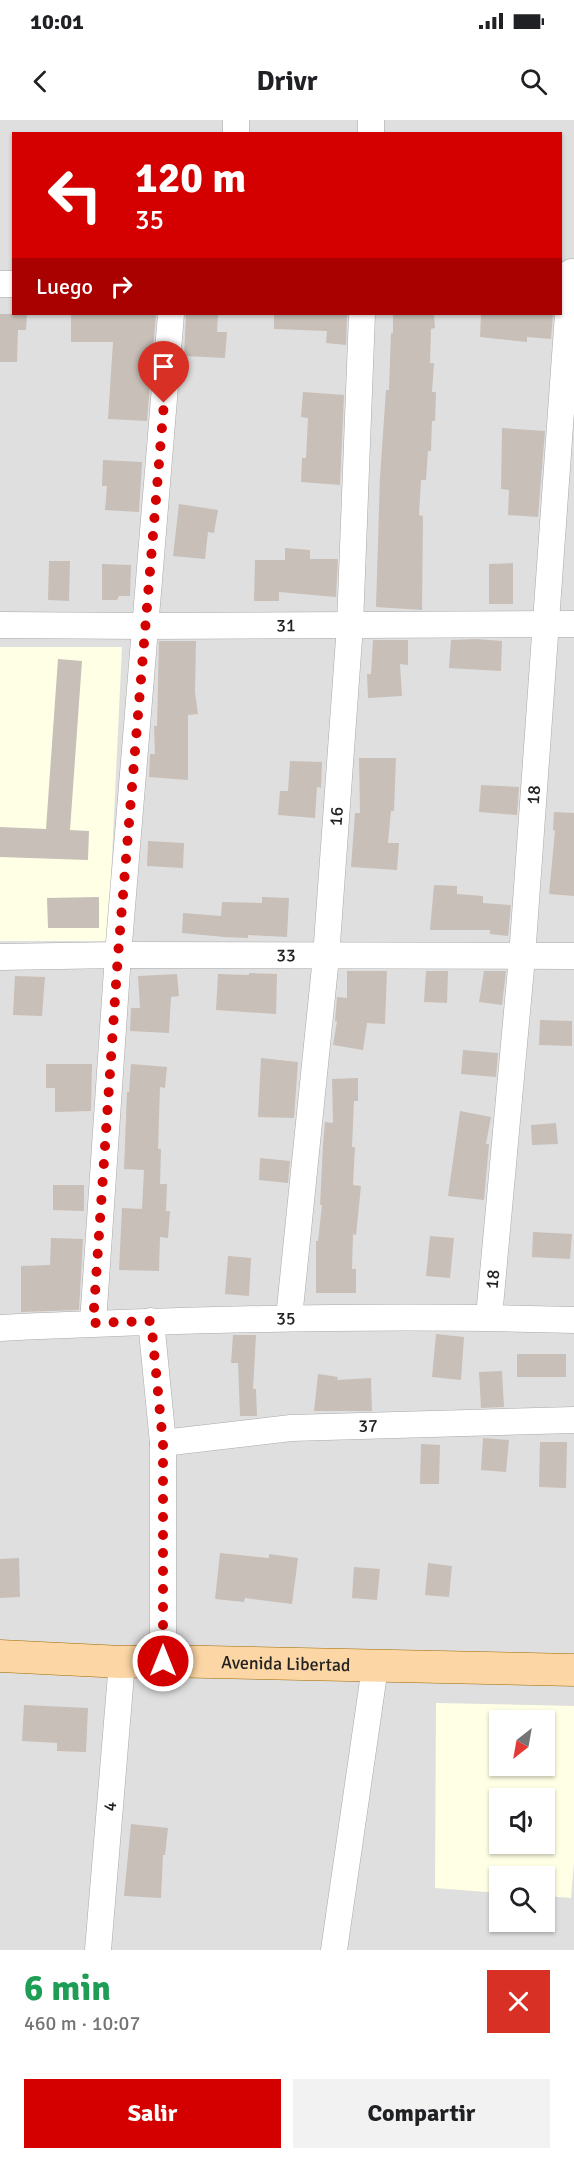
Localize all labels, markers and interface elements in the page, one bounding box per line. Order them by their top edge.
text: 10:01 [30,8,84,35]
icon: back [24,65,57,98]
text: Drivr [257,65,317,98]
icon: search [517,65,550,98]
text: 120 m [135,153,246,204]
icon: left [36,156,114,234]
text: 35 [135,204,164,237]
icon: right [105,270,138,303]
text: Luego [36,273,93,300]
pin [138,341,189,403]
icon: arrive [147,350,180,383]
street label: 31 [276,614,296,636]
street label: 18 [522,784,545,805]
street label: 16 [325,806,348,827]
street label: 33 [276,944,296,966]
street label: 18 [481,1268,504,1290]
street label: 35 [276,1307,296,1330]
street label: 37 [358,1415,378,1437]
position arrow [131,1629,195,1693]
street label: Avenida Libertad [221,1651,351,1676]
north arrow [489,1710,555,1776]
map controls [489,1710,555,1932]
button: sound [489,1788,555,1854]
street label: 4 [99,1800,121,1812]
button: search [489,1866,555,1932]
text: 6 min [24,1966,111,2011]
button: close [487,1970,550,2033]
text: 460 m · 10:07 [24,2011,140,2036]
button: Salir [24,2079,281,2148]
button: Compartir [293,2079,550,2148]

